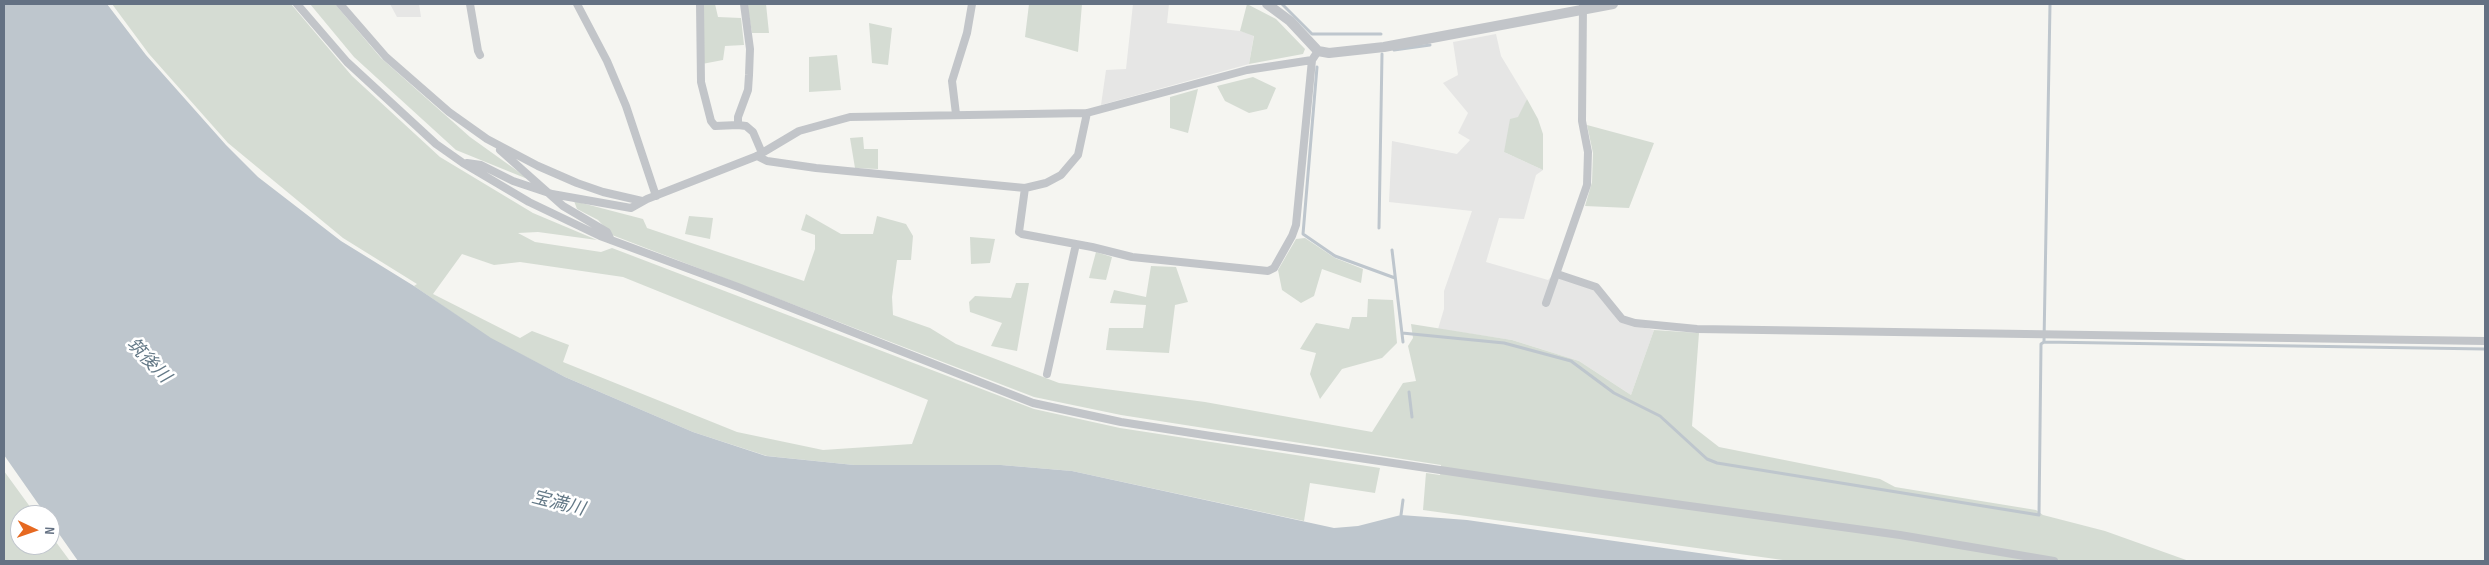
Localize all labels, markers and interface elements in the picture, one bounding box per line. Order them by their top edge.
water label: 筑後川 [121,334,175,388]
water label: 宝満川 [529,487,587,521]
north arrow [10,505,60,555]
text: N [41,527,58,535]

